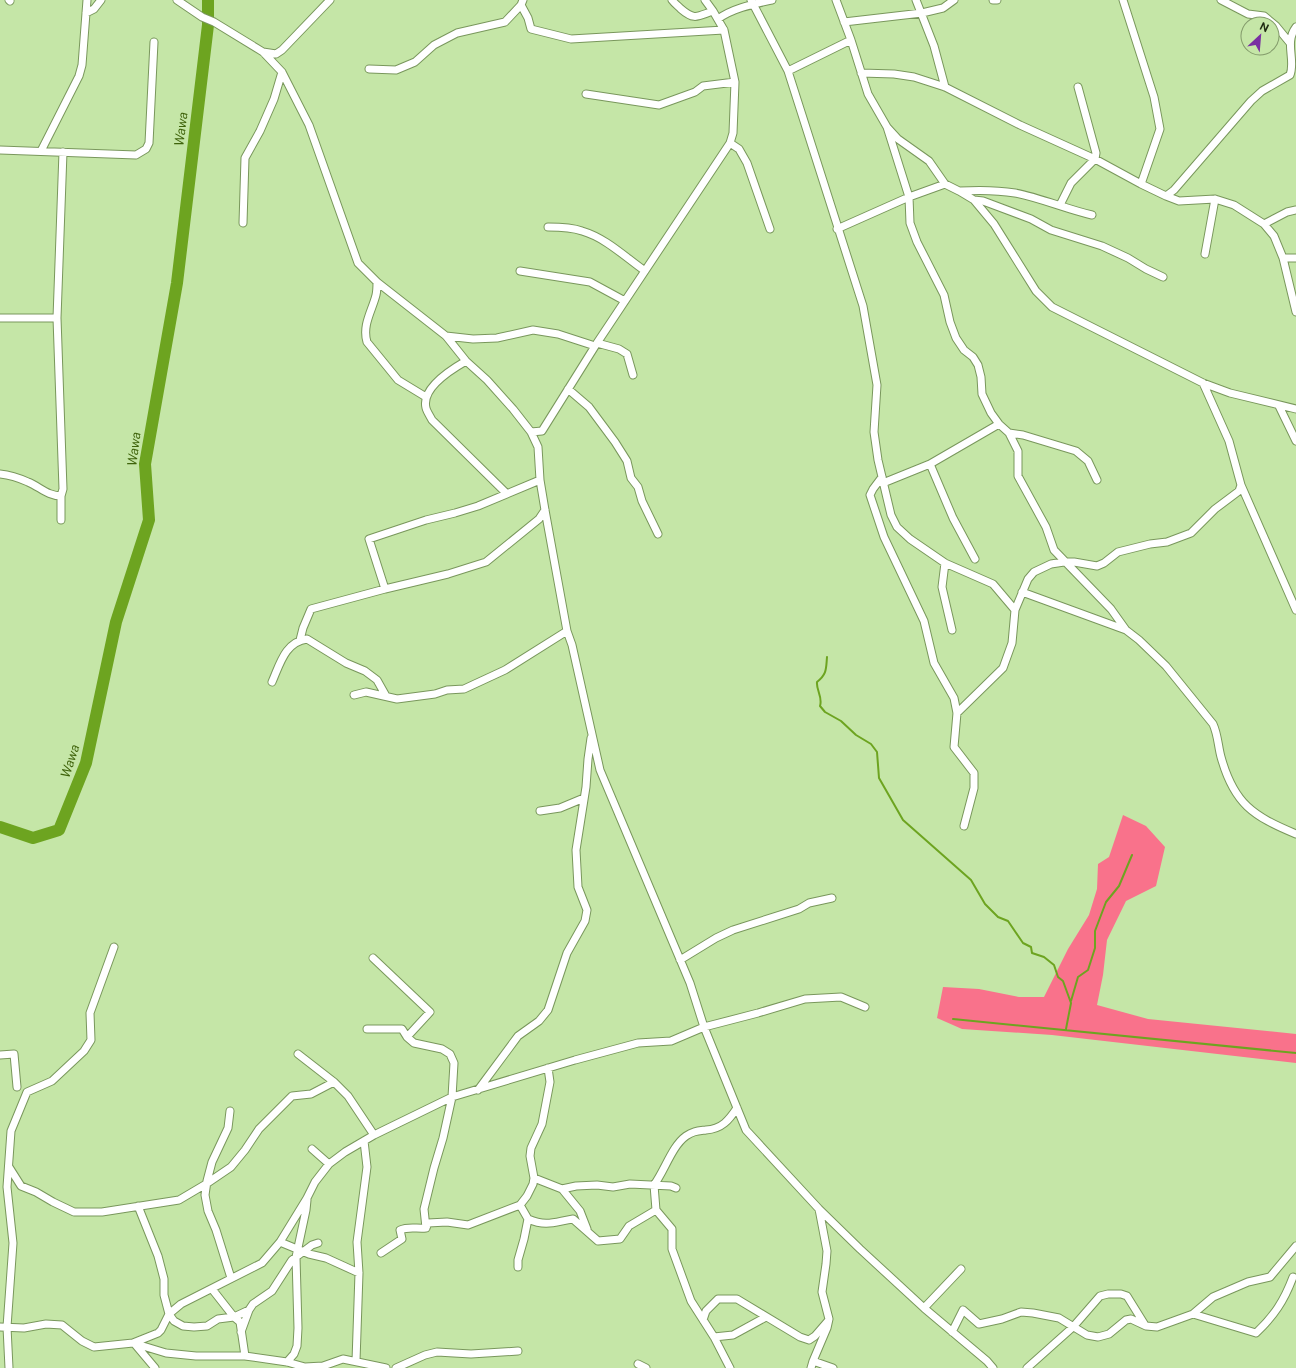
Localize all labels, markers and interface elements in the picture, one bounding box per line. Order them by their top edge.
north arrow [1240,16,1280,56]
text: N [1258,20,1271,34]
water label: Wawa [171,111,191,147]
water label: Wawa [124,431,144,467]
water label: Wawa [58,742,82,780]

